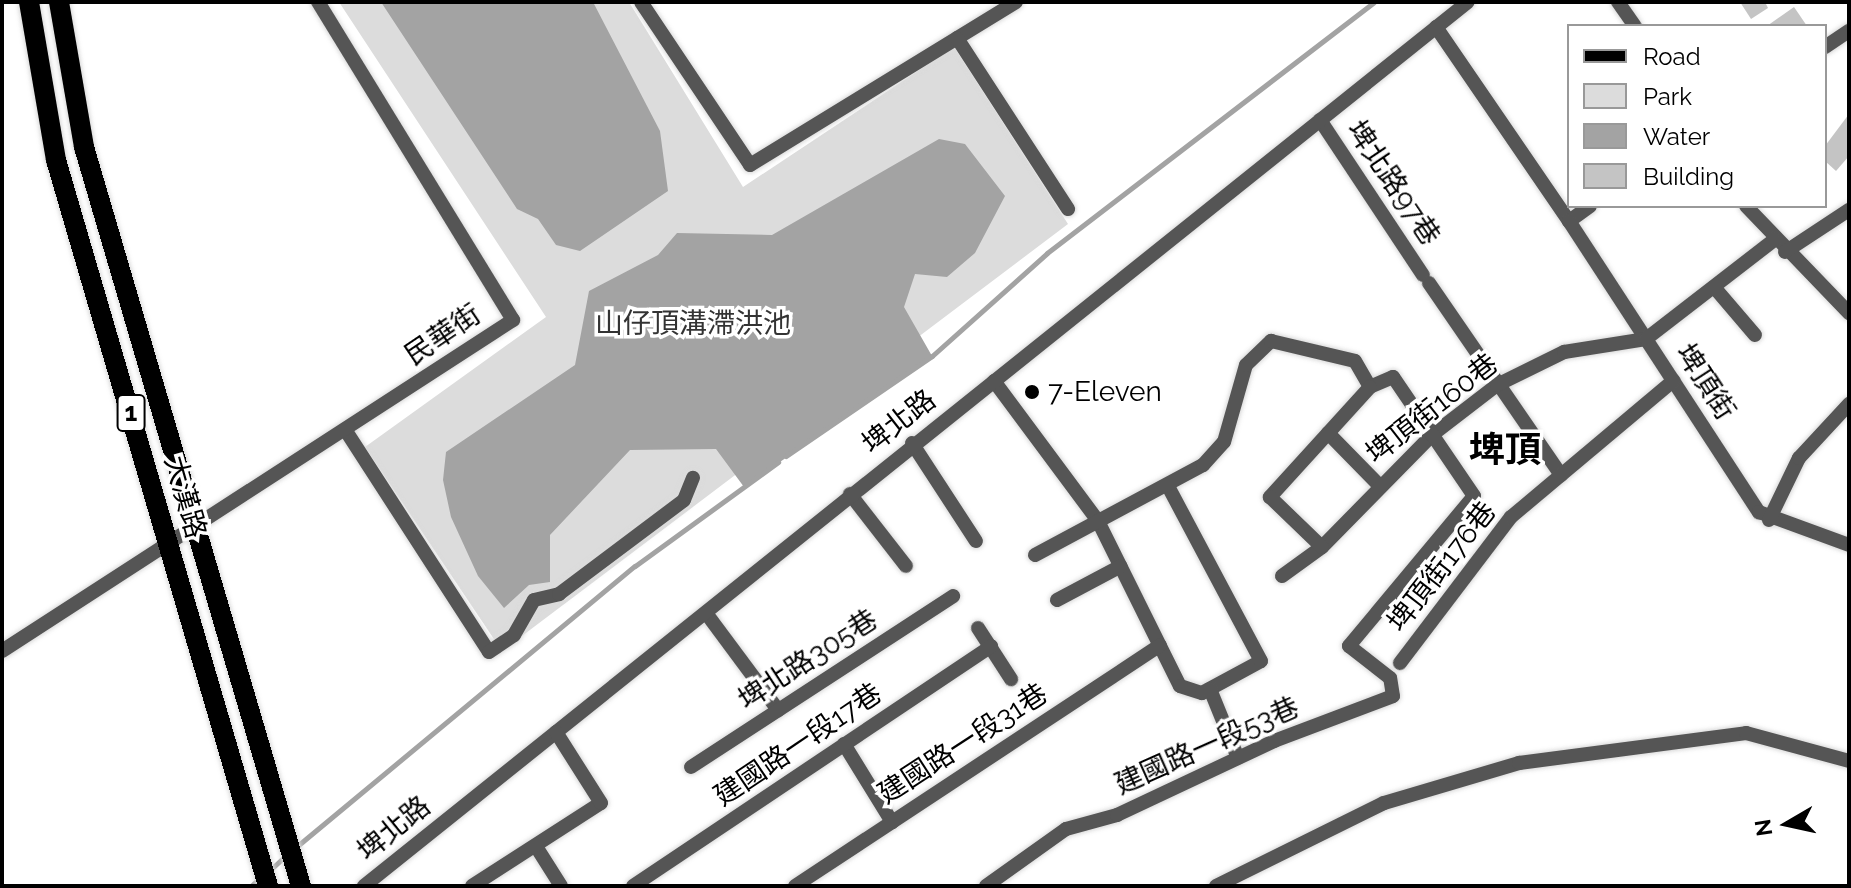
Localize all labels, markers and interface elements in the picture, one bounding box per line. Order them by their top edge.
legend [1567,24,1827,208]
text: Road [1643,42,1701,71]
text: Park [1643,82,1692,111]
street label: 埤北路97巷 [1339,114,1447,252]
text: Water [1643,122,1710,151]
text: Building [1643,162,1734,191]
street label: 民華街 [399,298,487,372]
park label: 山仔頂溝滯洪池 [595,307,791,341]
street label: 埤頂街 [1668,338,1742,426]
street label: 埤頂街160巷 [1359,347,1505,471]
place label: 7-Eleven [1048,375,1162,409]
street label: 埤北路 [856,383,942,461]
marker: 7-Eleven [1023,383,1041,401]
road number: 1 [115,391,147,435]
district label: 埤頂 [1469,428,1541,472]
street label: 大漢路 [157,452,213,542]
street label: 埤頂街176巷 [1381,495,1503,639]
street label: 埤北路305巷 [732,603,884,717]
street label: 建國路一段17巷 [708,677,888,813]
street label: 建國路一段31巷 [872,677,1054,811]
street label: 建國路一段53巷 [1110,690,1304,802]
north arrow [1747,784,1827,864]
street label: 埤北路 [351,790,437,868]
text: N [1749,817,1777,838]

